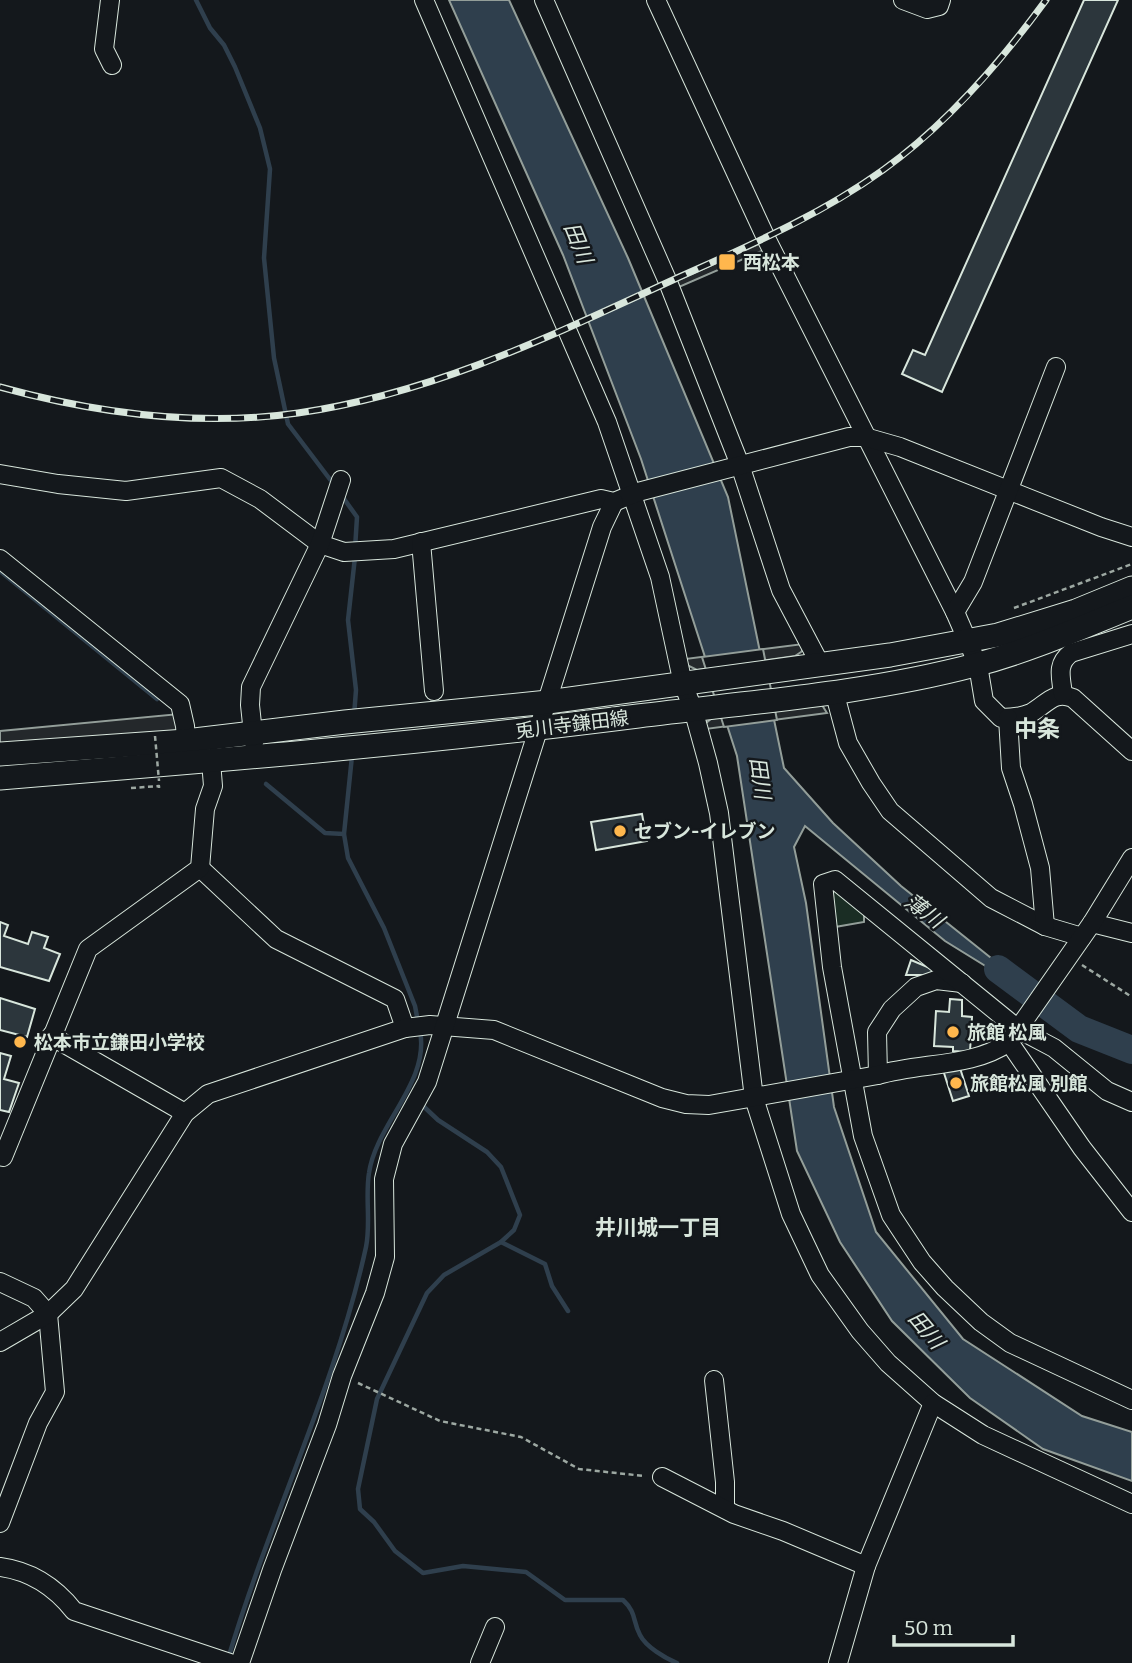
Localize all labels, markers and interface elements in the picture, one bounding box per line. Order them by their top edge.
water label: 田川 [558,219,599,269]
place label: 西松本 [743,251,800,274]
marker: 西松本 [717,252,737,272]
street label: 兎川寺鎌田線 [514,706,630,743]
district label: 中条 [1014,715,1060,743]
water label: 田川 [744,755,776,803]
place label: セブン-イレブン [634,820,775,843]
marker: セブン-イレブン [612,823,628,839]
water label: 薄川 [899,888,950,935]
place label: 旅館 松風 [967,1021,1046,1044]
marker: 旅館 松風 [945,1024,961,1040]
place label: 松本市立鎌田小学校 [34,1031,205,1054]
marker: 松本市立鎌田小学校 [12,1034,28,1050]
place label: 旅館松風 別館 [970,1072,1087,1095]
marker: 旅館松風 別館 [948,1075,964,1091]
district label: 井川城一丁目 [595,1215,721,1241]
water label: 田川 [903,1306,951,1356]
scale bar [894,1604,1013,1648]
text: 50 m [904,1615,953,1641]

